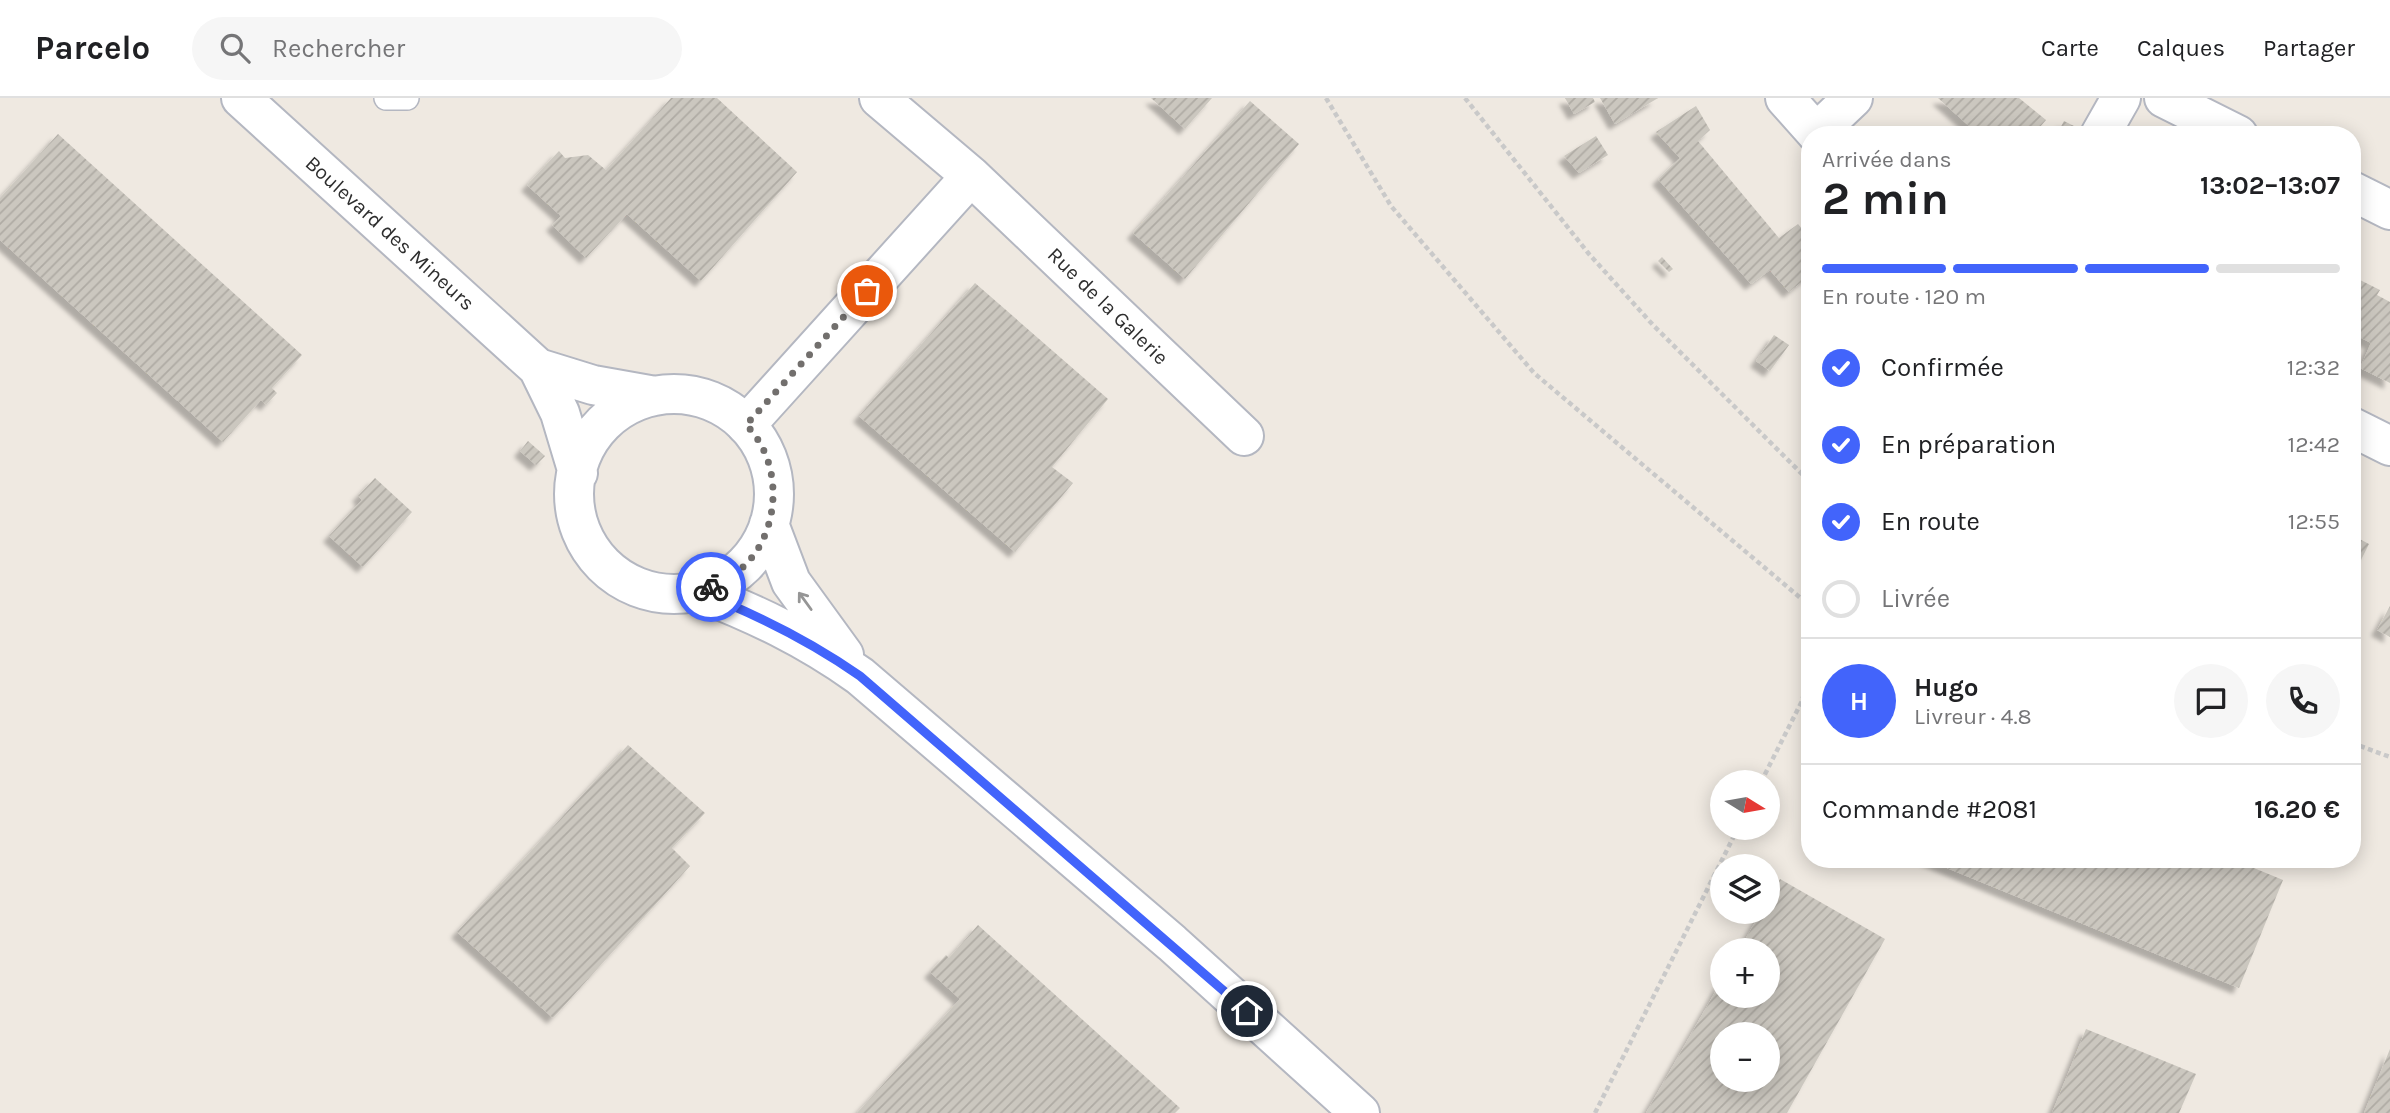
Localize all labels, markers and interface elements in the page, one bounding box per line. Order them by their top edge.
search box [192,17,682,80]
text: Parcelo [35,29,150,67]
icon: search [216,29,254,67]
text: Rechercher [272,33,405,64]
text: Carte [2041,34,2099,62]
text: Calques [2137,34,2225,62]
text: Partager [2263,34,2355,62]
text: Arrivée dans [1822,146,1952,173]
street label: Boulevard des Mineurs [301,151,479,315]
text: 13:02–13:07 [2200,170,2340,201]
text: 2 min [1822,172,1949,226]
street label: Rue de la Galerie [1043,242,1173,370]
pin [837,261,897,321]
icon: bag [848,272,886,310]
text: En route · 120 m [1822,283,1986,310]
icon: check [1822,349,1860,387]
text: Confirmée [1881,352,2004,383]
text: 12:32 [2287,354,2340,381]
icon: check [1822,426,1860,464]
text: En préparation [1881,429,2056,460]
text: 12:42 [2288,431,2340,458]
icon: check [1822,503,1860,541]
text: En route [1881,506,1980,537]
text: 12:55 [2288,508,2340,535]
courier [676,552,746,622]
icon: bike [692,568,730,606]
text: Livrée [1881,583,1950,614]
one-way arrow [798,592,812,611]
button: chat [2174,664,2248,738]
button: phone [2266,664,2340,738]
text: Hugo [1914,672,1979,703]
text: H [1850,686,1868,717]
text: Livreur · 4.8 [1914,703,2032,730]
north arrow [1710,770,1780,840]
map controls [1710,770,1780,1092]
text: Commande #2081 [1822,794,2037,825]
text: 16.20 € [2254,794,2340,825]
button: layers [1710,854,1780,924]
button: + [1710,938,1780,1008]
pin [1217,981,1277,1041]
icon: home [1228,992,1266,1030]
button: − [1710,1022,1780,1092]

